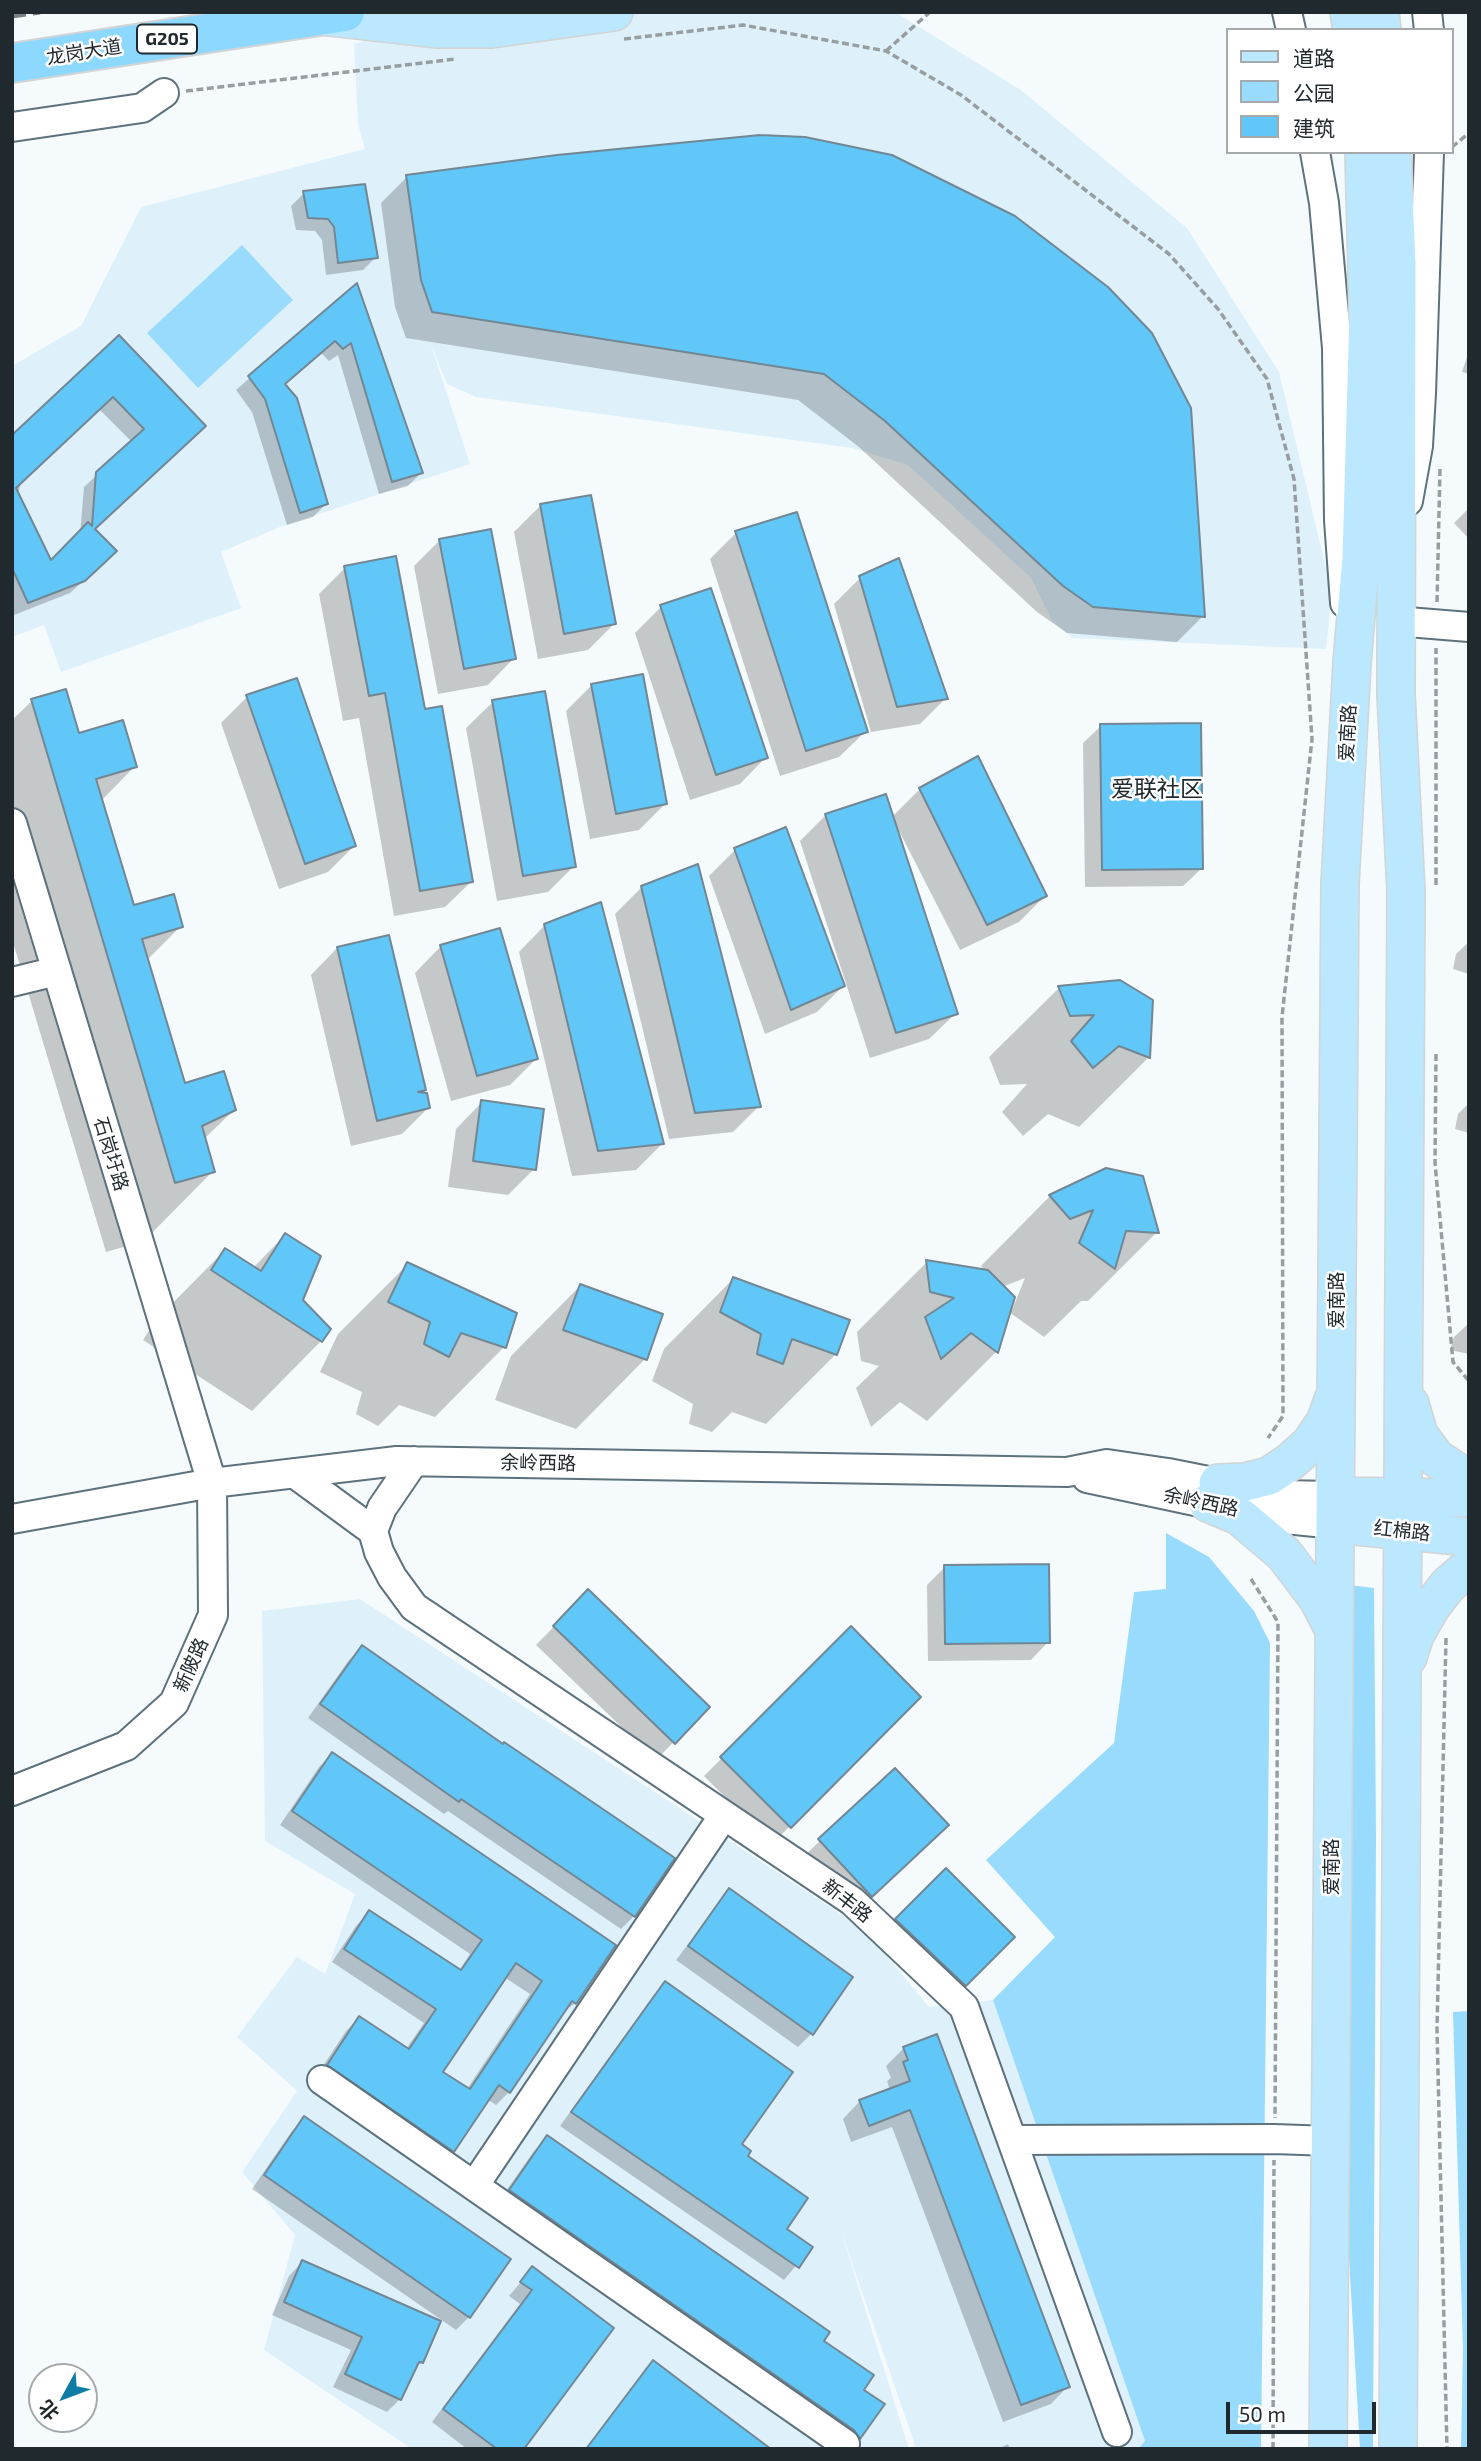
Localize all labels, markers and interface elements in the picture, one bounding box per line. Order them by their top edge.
road number: G205 [137,24,197,54]
legend [1226,28,1453,154]
street label: 龙岗大道 [45,35,123,69]
text: 道路 [1293,45,1335,70]
text: 公园 [1293,80,1335,105]
text: 建筑 [1293,115,1335,140]
street label: 爱南路 [1335,704,1361,762]
district label: 爱联社区 [1111,775,1203,803]
street label: 石岗圩路 [89,1114,133,1194]
street label: 爱南路 [1326,1272,1348,1328]
street label: 余岭西路 [500,1451,576,1475]
street label: 余岭西路 [1161,1483,1241,1521]
street label: 红棉路 [1372,1517,1432,1545]
street label: 新陂路 [169,1634,213,1696]
street label: 爱南路 [1321,1839,1343,1895]
street label: 新丰路 [818,1874,876,1928]
north arrow [28,2363,98,2433]
scale bar [1229,2388,1380,2432]
text: 北 [33,2396,63,2426]
text: 50 m [1239,2401,1286,2426]

